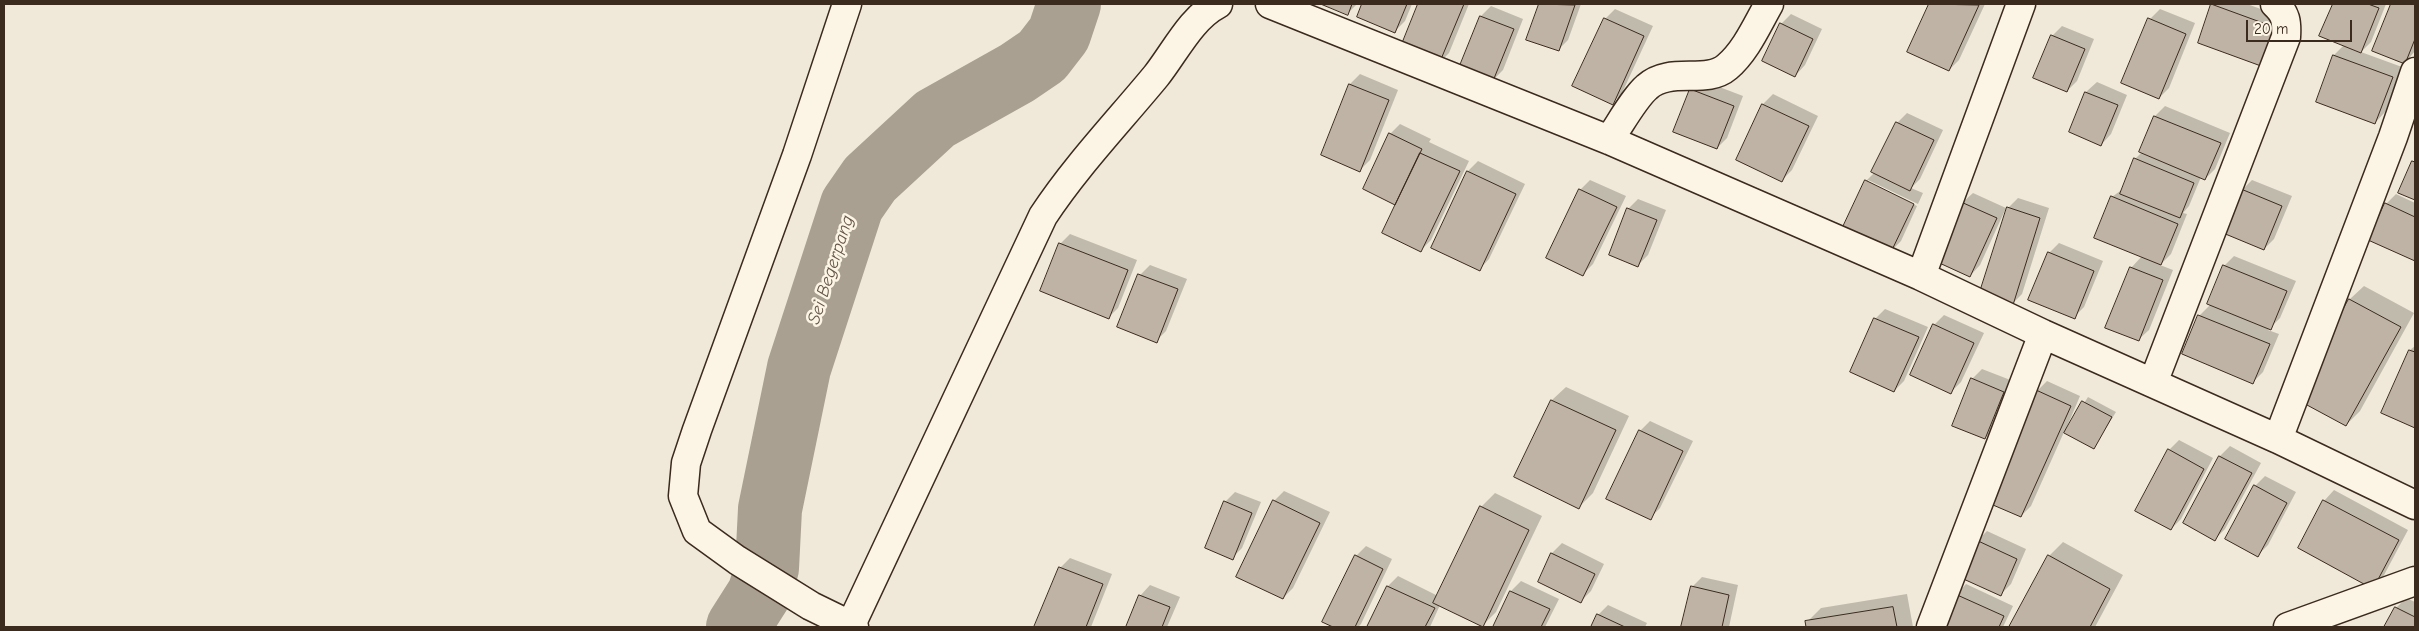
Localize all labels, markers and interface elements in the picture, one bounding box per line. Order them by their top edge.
scale bar [2249,10,2355,42]
text: 20 m [2254,20,2288,38]
water label: Sei Begerpang [803,213,859,327]

